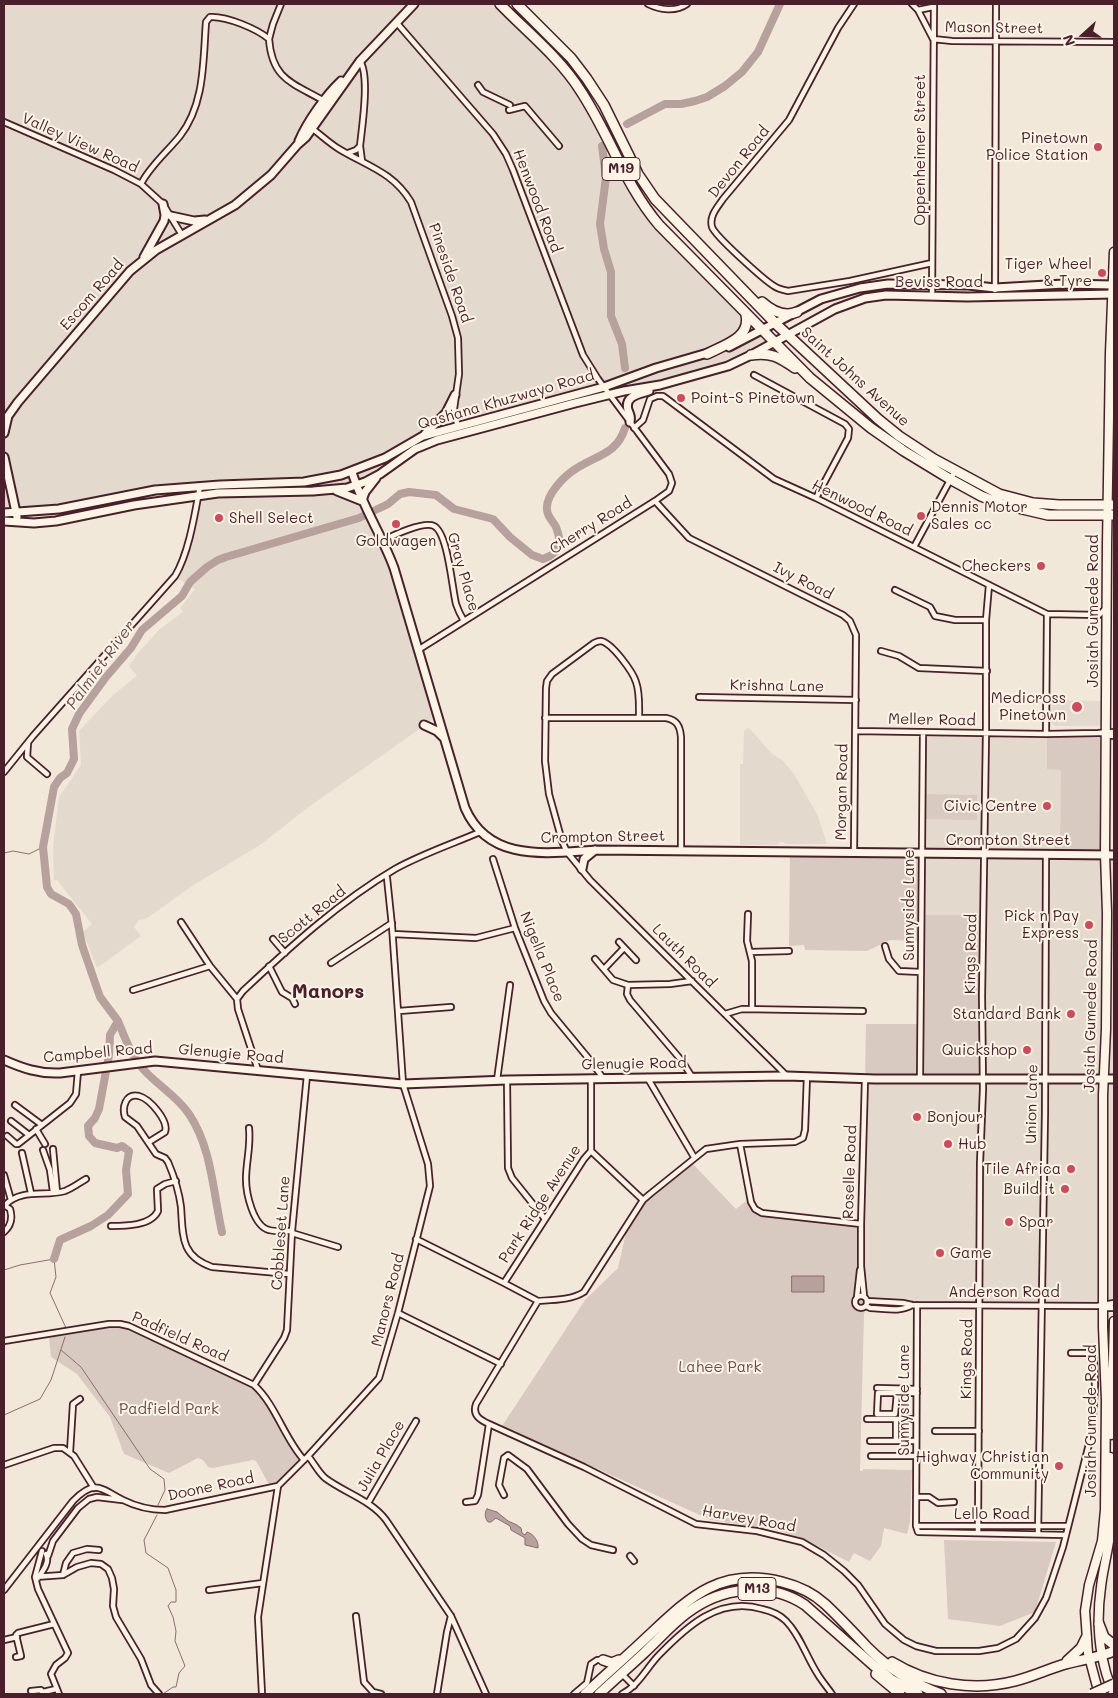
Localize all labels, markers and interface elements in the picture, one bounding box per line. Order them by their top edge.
north arrow [1058,10,1108,60]
street label: Mason Street [945,18,1043,38]
text: N [1058,32,1079,49]
street label: Oppenheimer Street [911,74,929,226]
street label: Valley View Road [19,109,141,177]
street label: Devon Road [705,123,773,201]
place label: Pinetown Police Station [986,129,1088,164]
marker: Pinetown Police Station [1092,141,1104,153]
street label: Henwood Road [509,147,565,255]
road number: M19 [602,157,640,180]
street label: Pineside Road [425,221,475,325]
place label: Tiger Wheel & Tyre [1005,255,1092,290]
street label: Escom Road [56,256,128,334]
marker: Tiger Wheel & Tyre [1096,267,1108,279]
street label: Beviss Road [895,273,983,291]
street label: Saint Johns Avenue [797,323,913,431]
street label: Qashana Khuzwayo Road [416,366,596,434]
place label: Point-S Pinetown [691,389,815,407]
marker: Point-S Pinetown [675,392,687,404]
street label: Henwood Road [809,476,915,540]
street label: Cherry Road [547,494,635,558]
place label: Dennis Motor Sales cc [931,498,1028,533]
place label: Shell Select [229,509,314,527]
marker: Dennis Motor Sales cc [915,510,927,522]
marker: Shell Select [213,512,225,524]
marker: Goldwagen [390,518,402,530]
street label: Gray Place [443,531,483,613]
place label: Goldwagen [356,532,436,550]
street label: Josiah Gumede Road [1084,534,1102,688]
place label: Checkers [962,557,1031,575]
street label: Ivy Road [770,558,836,604]
marker: Checkers [1035,560,1047,572]
water label: Palmiet River [62,617,140,713]
street label: Krishna Lane [730,676,824,696]
place label: Medicross Pinetown [991,689,1066,724]
marker: Medicross Pinetown [1070,700,1084,714]
street label: Meller Road [888,710,976,730]
street label: Morgan Road [832,743,852,841]
place label: Civic Centre [944,797,1037,815]
marker: Civic Centre [1041,800,1053,812]
street label: Crompton Street [541,827,665,847]
street label: Crompton Street [946,831,1070,849]
street label: Sunnyside Lane [900,849,918,961]
street label: Scott Road [275,882,349,948]
place label: Pick n Pay Express [1004,907,1079,942]
street label: Nigella Place [516,909,568,1005]
street label: Kings Road [961,914,981,994]
marker: Pick n Pay Express [1083,919,1095,931]
street label: Lauth Road [648,920,720,992]
street label: Josiah Gumede Road [1081,939,1101,1093]
district label: Manors [292,980,364,1004]
place label: Standard Bank [953,1005,1061,1023]
marker: Standard Bank [1065,1008,1077,1020]
street label: Campbell Road [43,1039,153,1067]
street label: Glenugie Road [178,1040,284,1068]
place label: Quickshop [942,1041,1017,1059]
marker: Quickshop [1021,1044,1033,1056]
street label: Glenugie Road [581,1054,687,1074]
street label: Union Lane [1022,1064,1042,1144]
place label: Bonjour [927,1108,983,1126]
marker: Bonjour [911,1111,923,1123]
street label: Roselle Road [839,1125,861,1219]
place label: Hub [958,1135,986,1153]
marker: Hub [942,1138,954,1150]
street label: Park Ridge Avenue [495,1142,585,1266]
place label: Tile Africa [984,1160,1061,1178]
marker: Tile Africa [1065,1163,1077,1175]
street label: Cobbleset Lane [268,1175,294,1291]
place label: Build it [1004,1180,1055,1198]
marker: Build it [1059,1183,1071,1195]
place label: Spar [1019,1213,1054,1231]
marker: Spar [1003,1216,1015,1228]
place label: Game [950,1244,992,1262]
marker: Game [934,1247,946,1259]
street label: Manors Road [368,1251,408,1349]
street label: Anderson Road [948,1283,1060,1301]
street label: Padfield Road [129,1308,231,1366]
street label: Kings Road [957,1319,977,1399]
street label: Sunnyside Lane [895,1344,913,1456]
street label: Josiah Gumede Road [1082,1344,1100,1498]
park label: Lahee Park [678,1358,762,1376]
park label: Padfield Park [119,1400,219,1418]
street label: Julia Place [353,1417,409,1495]
place label: Highway Christian Community [916,1448,1049,1483]
marker: Highway Christian Community [1053,1460,1065,1472]
street label: Doone Road [166,1469,256,1505]
street label: Harvey Road [701,1502,797,1536]
street label: Lello Road [954,1505,1030,1523]
road number: M13 [738,1578,776,1600]

